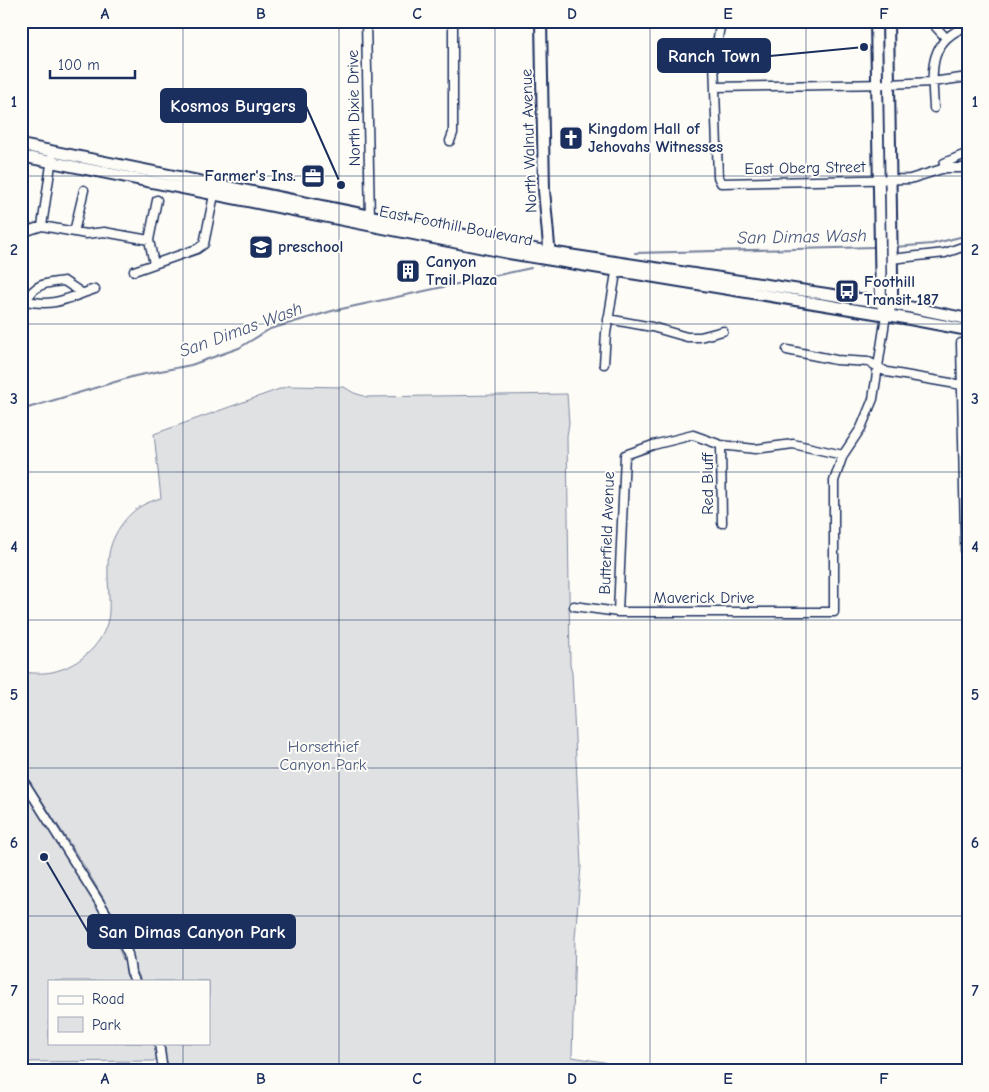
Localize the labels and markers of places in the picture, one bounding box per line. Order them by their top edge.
callout: Ranch Town [658,39,770,72]
callout: Kosmos Burgers [161,89,306,122]
place label: Kingdom Hall of Jehovahs Witnesses [588,120,723,156]
church icon: Kingdom Hall of Jehovahs Witnesses [558,125,584,151]
office icon: Farmer's Ins. [300,163,326,189]
place label: Farmer's Ins. [204,167,296,185]
school or university icon: preschool [248,234,274,260]
place label: preschool [278,238,343,256]
place label: Canyon Trail Plaza [426,253,497,289]
building icon: Canyon Trail Plaza [395,258,421,284]
place label: Foothill Transit 187 [864,273,939,309]
bus stop icon: Foothill Transit 187 [834,278,860,304]
callout: San Dimas Canyon Park [88,915,295,948]

